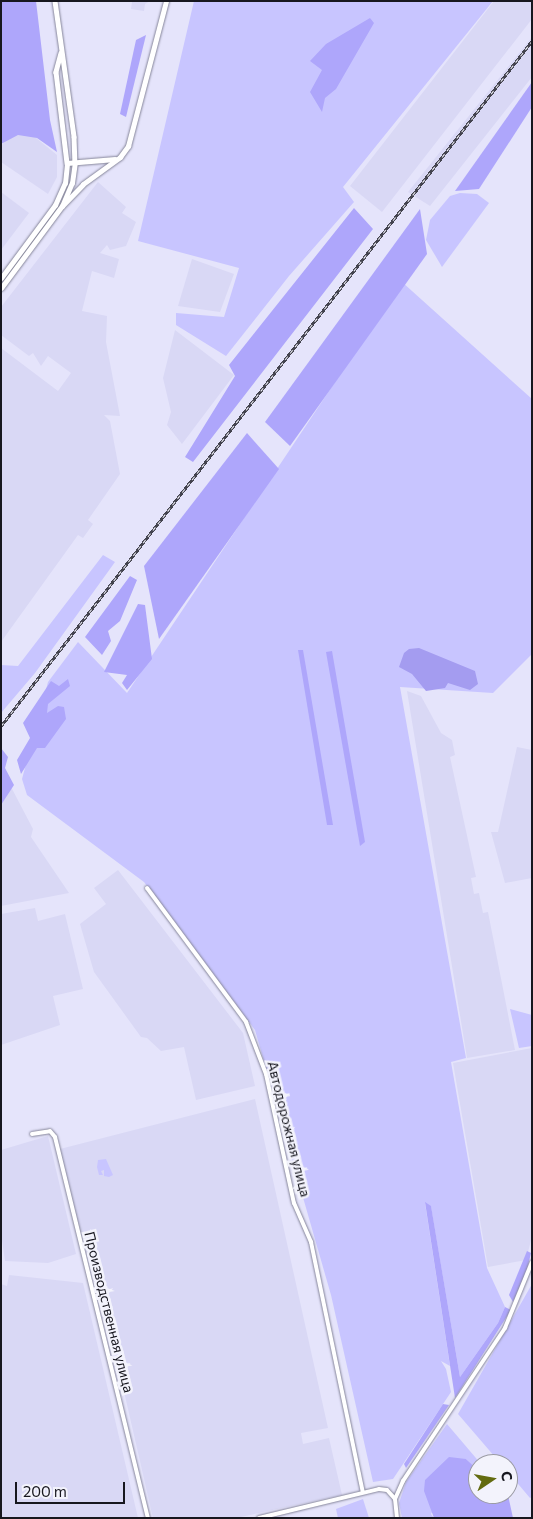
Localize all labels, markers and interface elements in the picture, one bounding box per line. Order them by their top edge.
street label: Автодорожная улица [264,1059,314,1199]
street label: Производственная улица [81,1230,137,1394]
north arrow [468,1454,518,1504]
text: С [498,1470,516,1482]
scale bar [18,1472,128,1504]
text: 200 m [23,1482,67,1500]

